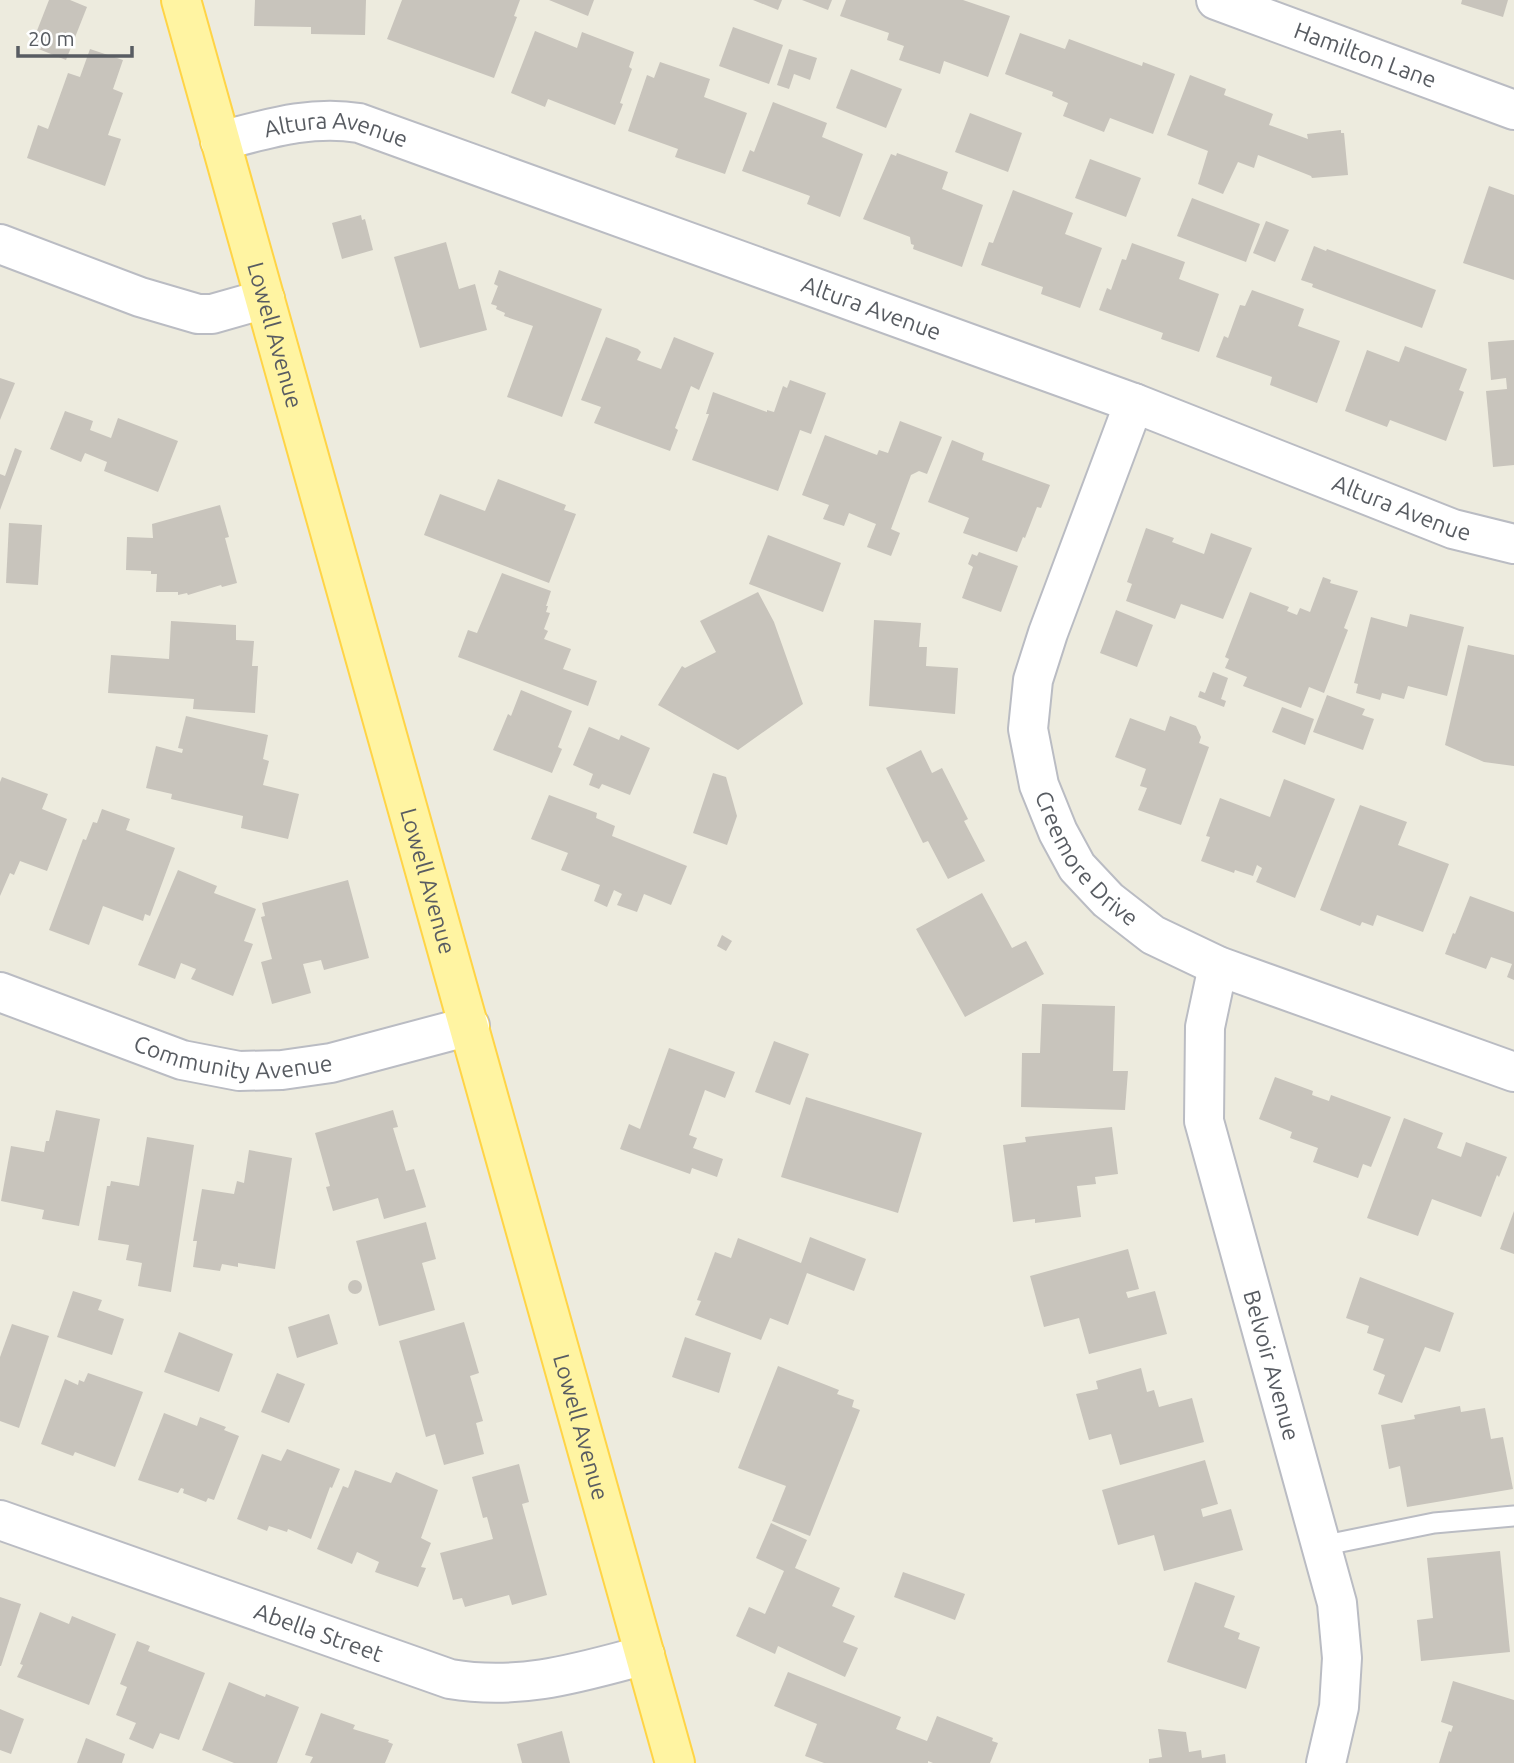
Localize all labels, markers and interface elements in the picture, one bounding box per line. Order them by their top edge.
scale bar [18,14,131,58]
street label: Hamilton Lane [1291,17,1440,92]
text: 20 m [28,26,75,50]
street label: Altura Avenue [262,108,411,152]
street label: Lowell Avenue [243,259,308,411]
street label: Altura Avenue [798,271,945,344]
street label: Altura Avenue [1329,470,1474,545]
street label: Creemore Drive [1031,787,1143,931]
street label: Lowell Avenue [396,805,461,957]
street label: Community Avenue [131,1030,334,1083]
street label: Belvoir Avenue [1239,1287,1305,1443]
street label: Lowell Avenue [549,1351,614,1503]
street label: Abella Street [251,1598,386,1666]

